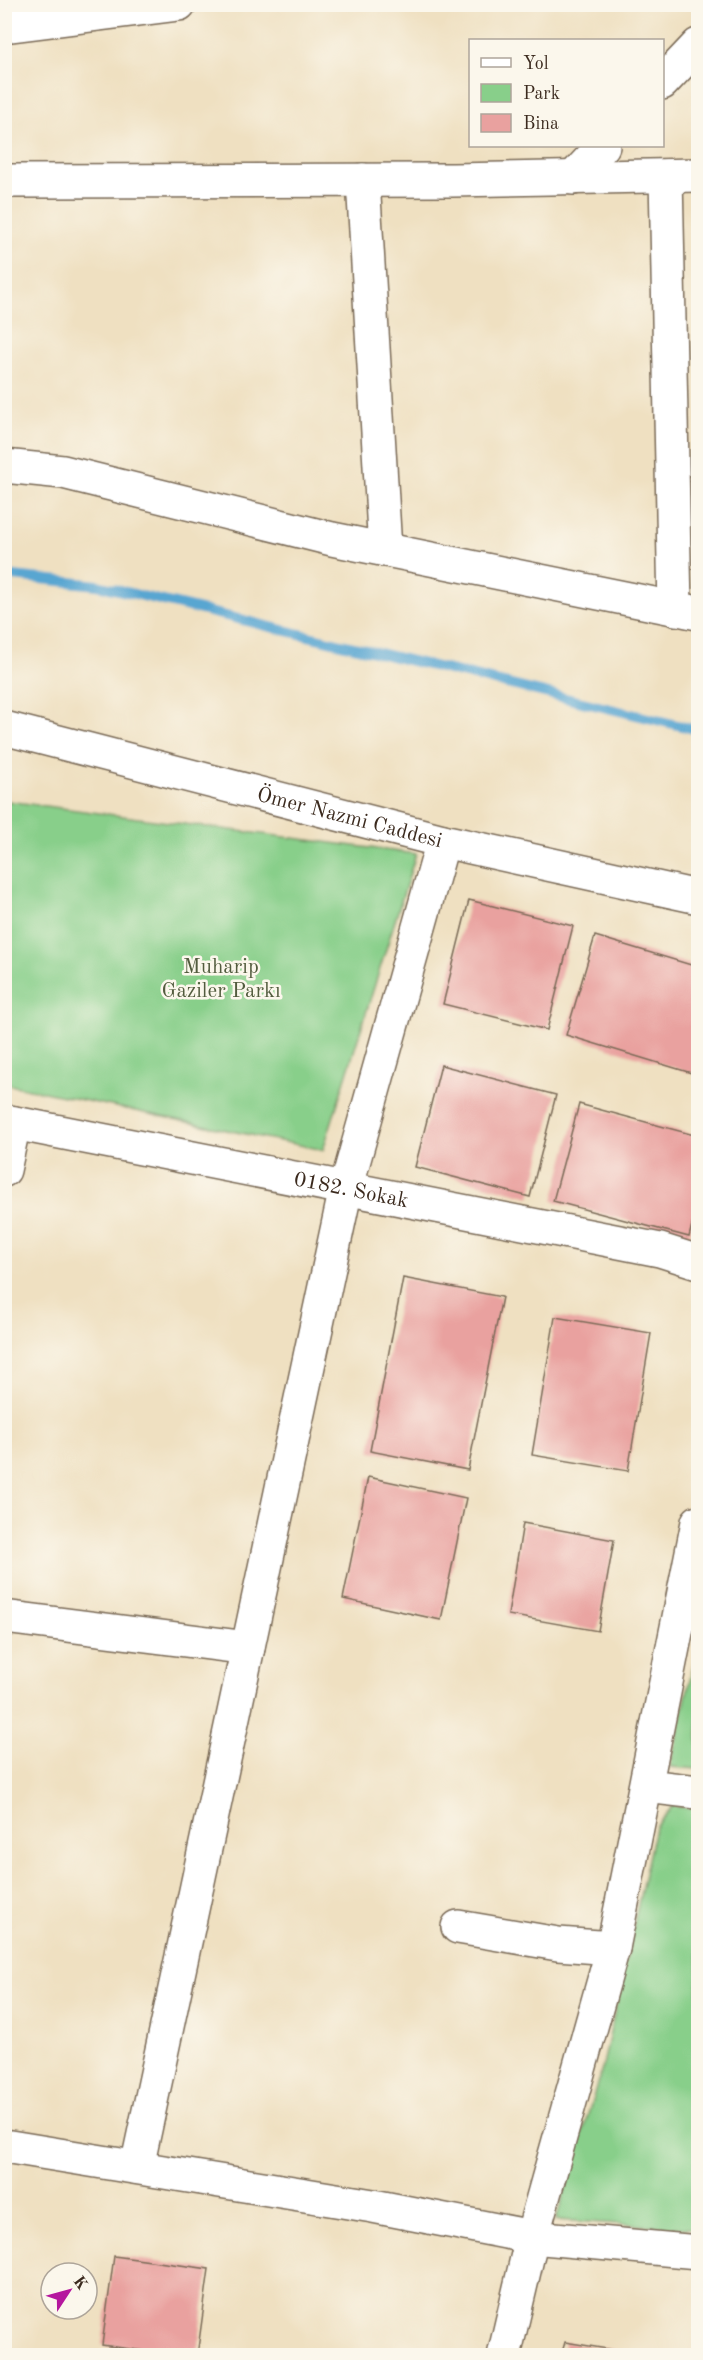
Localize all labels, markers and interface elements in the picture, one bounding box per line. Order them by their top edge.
legend [469,39,664,147]
text: Yol [523,55,549,73]
text: Park [523,85,560,103]
text: Bina [523,115,559,133]
street label: Ömer Nazmi Caddesi [255,781,444,852]
park label: Muharip Gaziler Parkı [161,957,281,1002]
street label: 0182. Sokak [292,1169,410,1212]
north arrow [39,2261,99,2321]
text: K [69,2274,90,2293]

